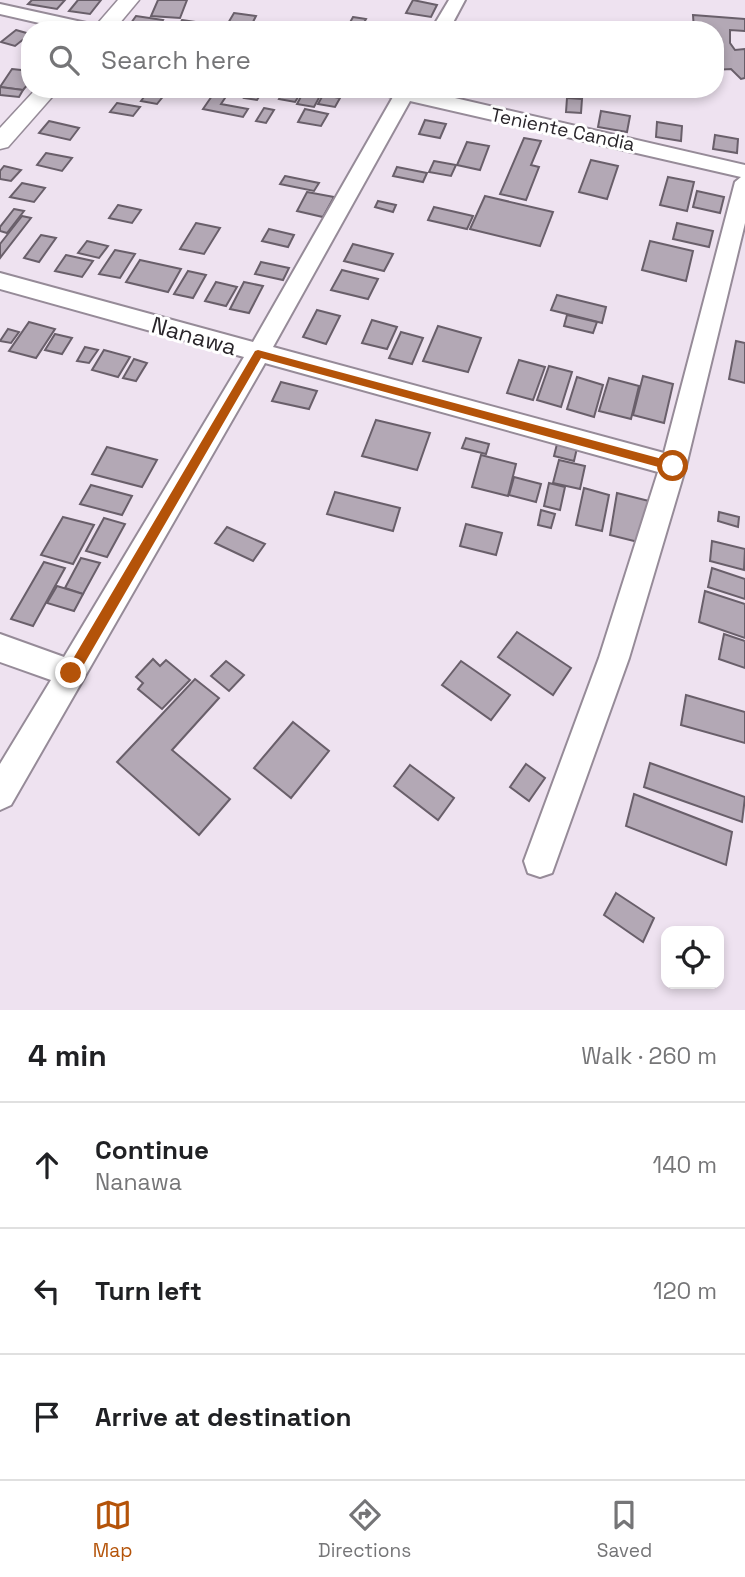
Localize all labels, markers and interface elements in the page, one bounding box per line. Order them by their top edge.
search box [21,21,724,98]
icon: search [45,41,83,79]
text: Search here [101,43,251,77]
street label: Teniente Candia [489,102,637,157]
street label: Nanawa [148,310,240,362]
route start [657,450,688,481]
route end [55,657,86,688]
map controls [661,926,724,989]
button: locate [661,926,724,989]
text: 4 min [28,1036,107,1075]
text: Walk · 260 m [581,1041,717,1071]
text: Continue [95,1133,209,1167]
icon: ahead [28,1146,66,1184]
text: 140 m [653,1150,717,1180]
text: Nanawa [95,1167,182,1197]
icon: left [28,1272,66,1310]
text: Turn left [95,1274,202,1308]
text: 120 m [653,1276,717,1306]
icon: arrive [28,1398,66,1436]
text: Arrive at destination [95,1400,352,1434]
tab: Map [93,1496,132,1563]
tab: Directions [318,1496,411,1563]
tab: Saved [597,1496,652,1563]

